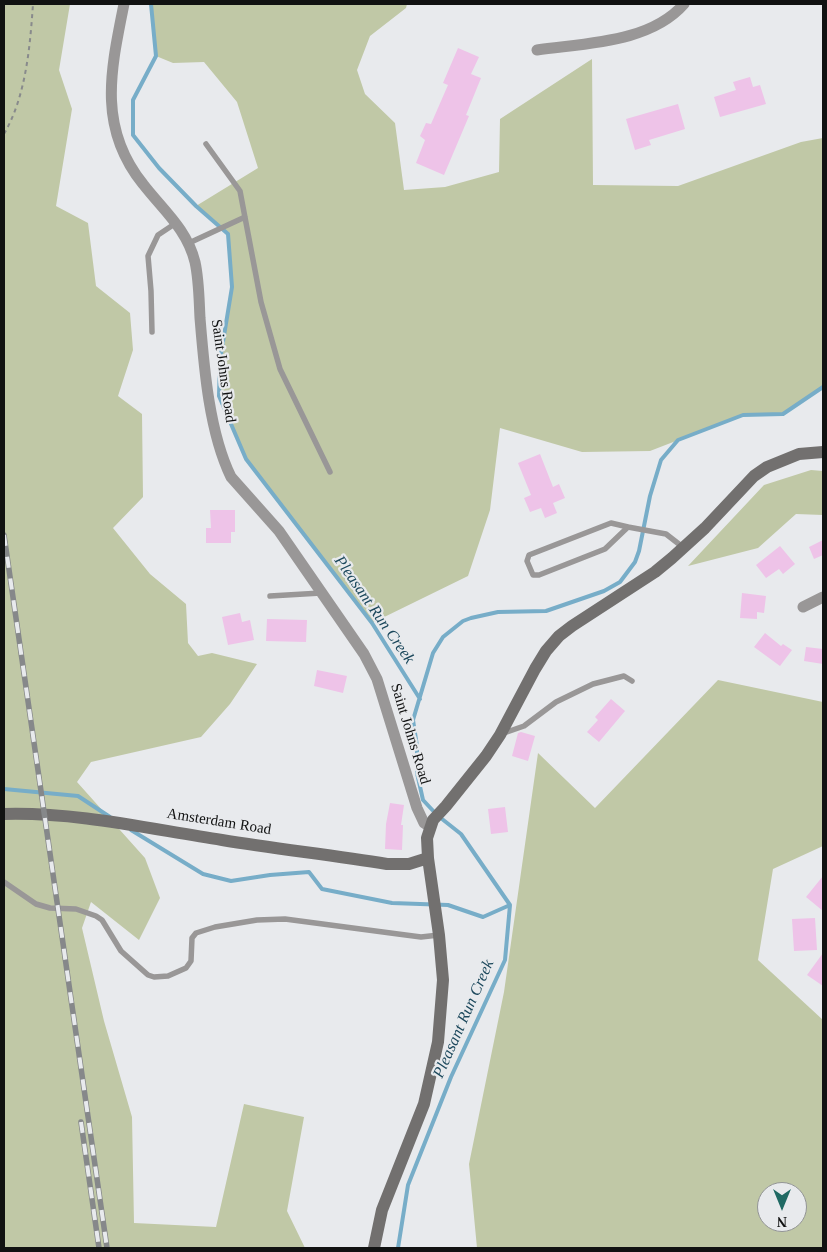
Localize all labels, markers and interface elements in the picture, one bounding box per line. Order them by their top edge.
street label: Saint Johns Road [207,318,239,424]
water label: Pleasant Run Creek [330,552,418,668]
street label: Saint Johns Road [386,682,434,786]
street label: Amsterdam Road [166,805,272,839]
water label: Pleasant Run Creek [429,957,499,1081]
north arrow [757,1182,807,1232]
text: N [777,1214,787,1229]

